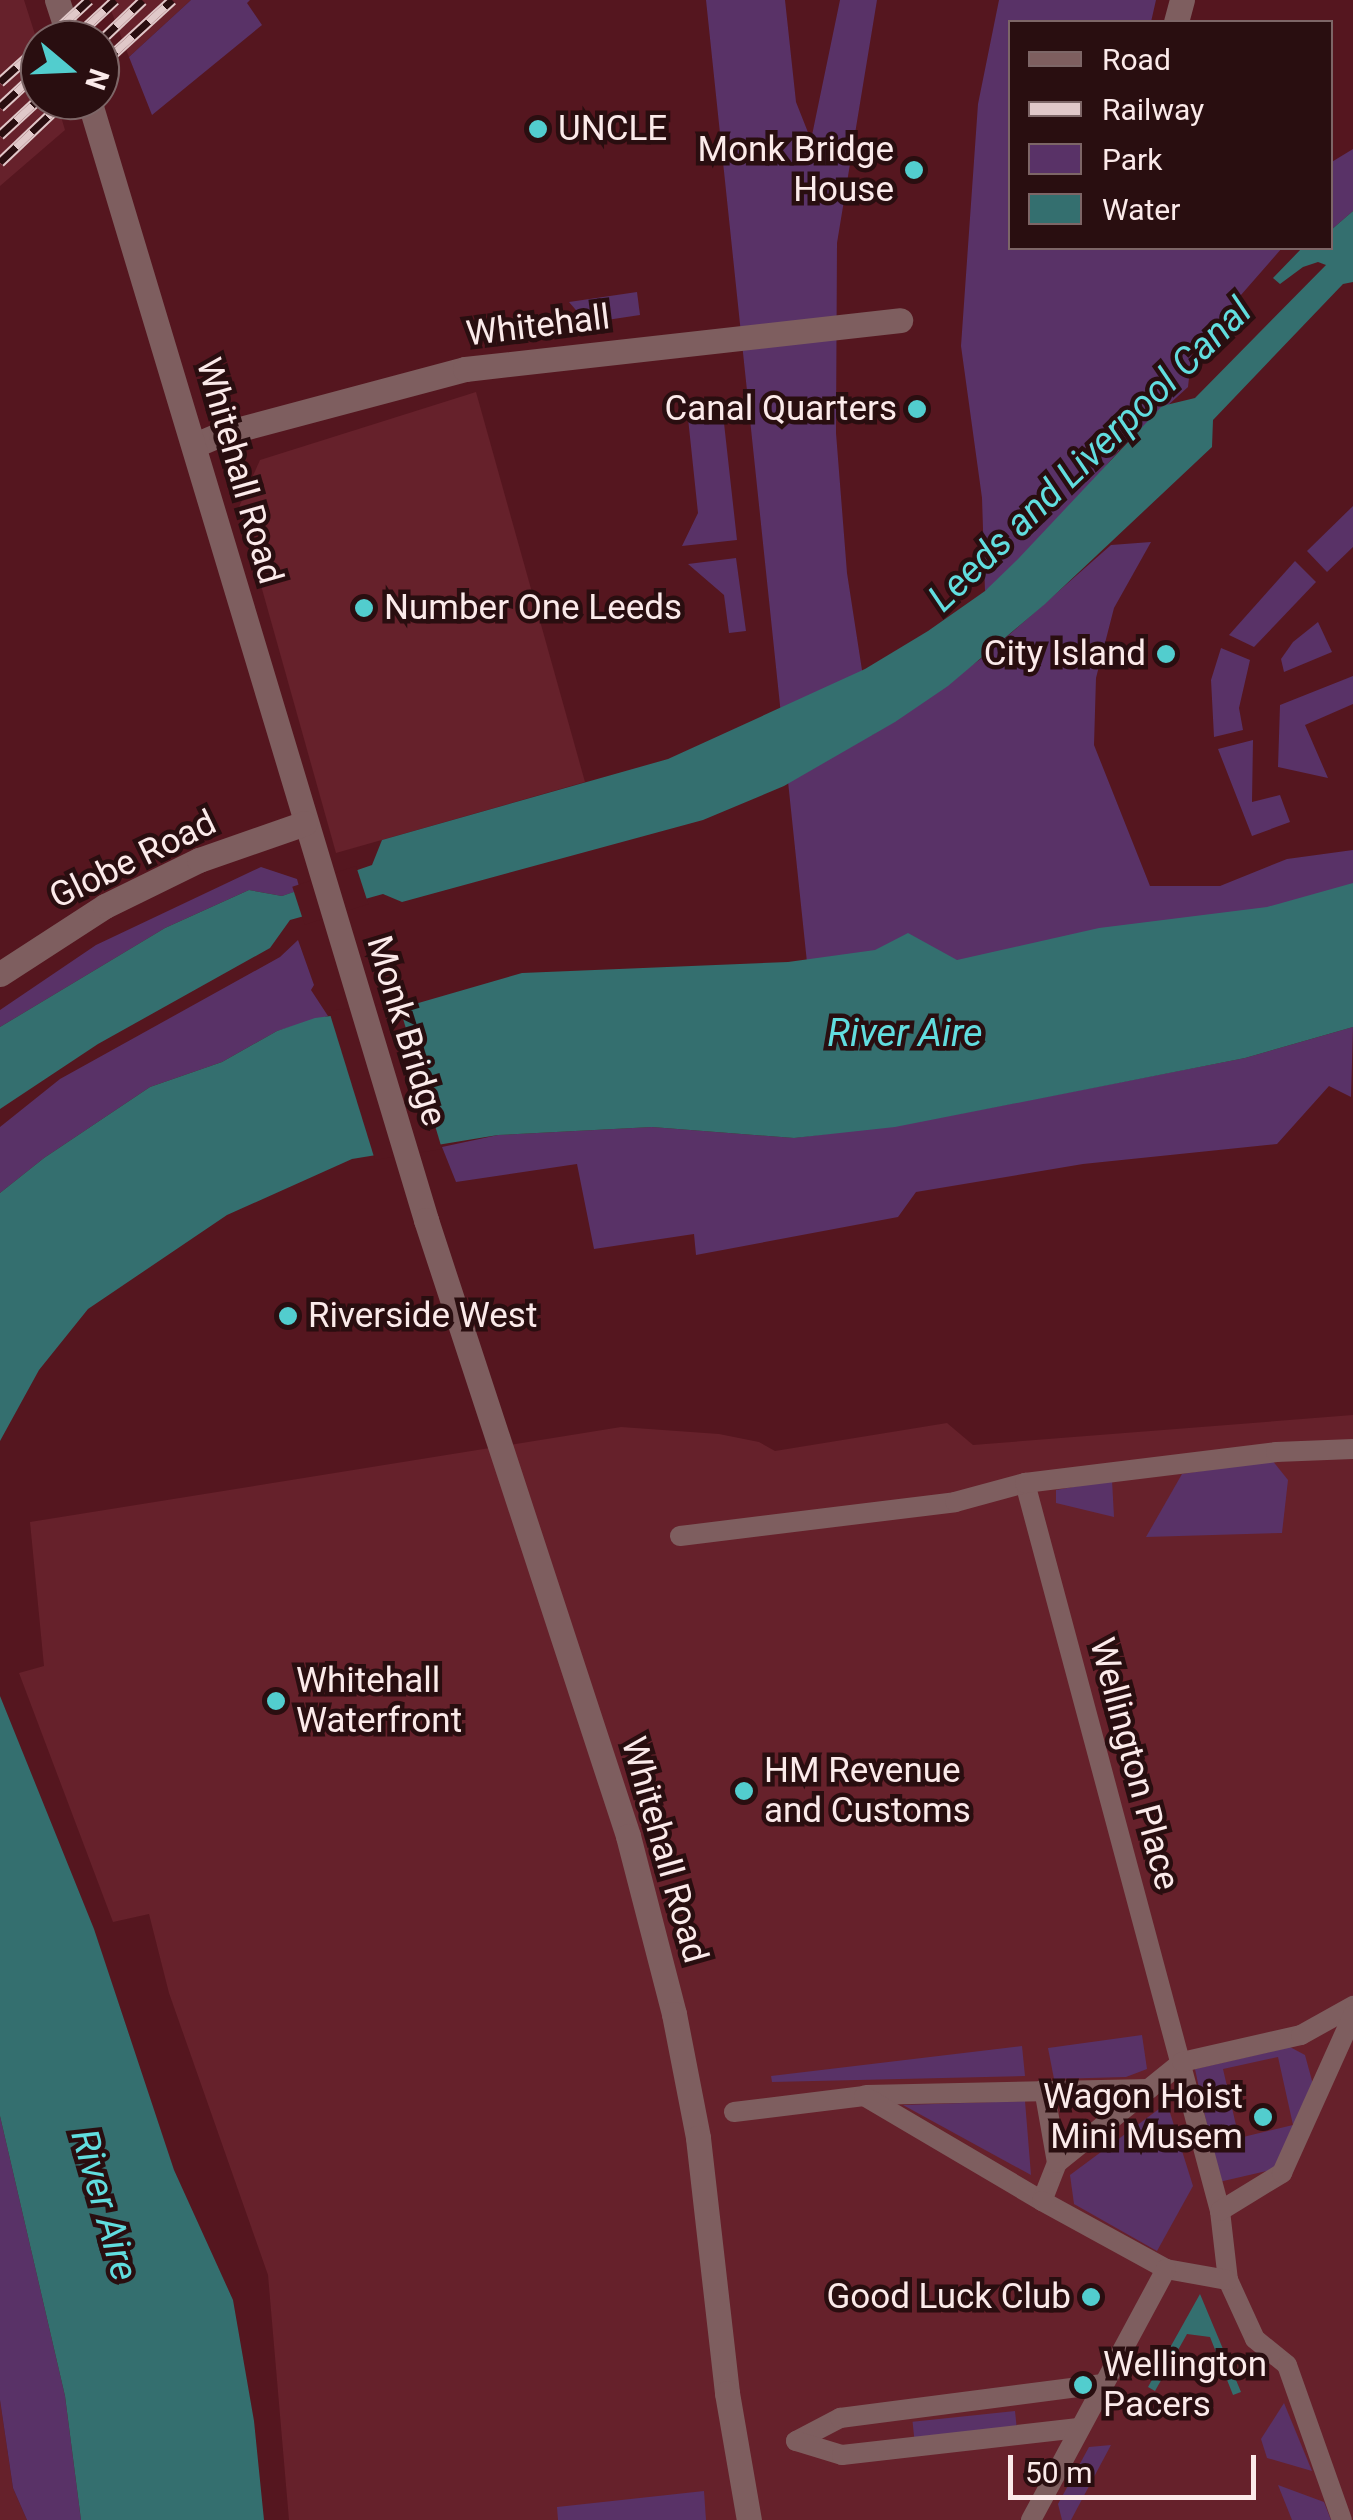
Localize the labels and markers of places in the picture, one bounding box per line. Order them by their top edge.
place label: UNCLE [558,108,667,150]
marker: UNCLE [527,118,549,140]
place label: Monk Bridge House [698,129,894,211]
marker: Monk Bridge House [903,159,925,181]
place label: Canal Quarters [665,388,897,430]
marker: Canal Quarters [906,398,928,420]
place label: Number One Leeds [384,587,682,629]
marker: Number One Leeds [353,597,375,619]
place label: City Island [984,633,1146,675]
marker: City Island [1155,643,1177,665]
place label: Riverside West [308,1295,537,1337]
marker: Riverside West [277,1305,299,1327]
place label: Whitehall Waterfront [296,1660,462,1742]
marker: Whitehall Waterfront [265,1690,287,1712]
place label: HM Revenue and Customs [764,1750,971,1832]
marker: HM Revenue and Customs [733,1780,755,1802]
place label: Wagon Hoist Mini Musem [1043,2076,1243,2158]
marker: Wagon Hoist Mini Musem [1252,2106,1274,2128]
place label: Good Luck Club [826,2276,1071,2318]
marker: Good Luck Club [1080,2286,1102,2308]
place label: Wellington Pacers [1103,2344,1267,2426]
marker: Wellington Pacers [1072,2374,1094,2396]

